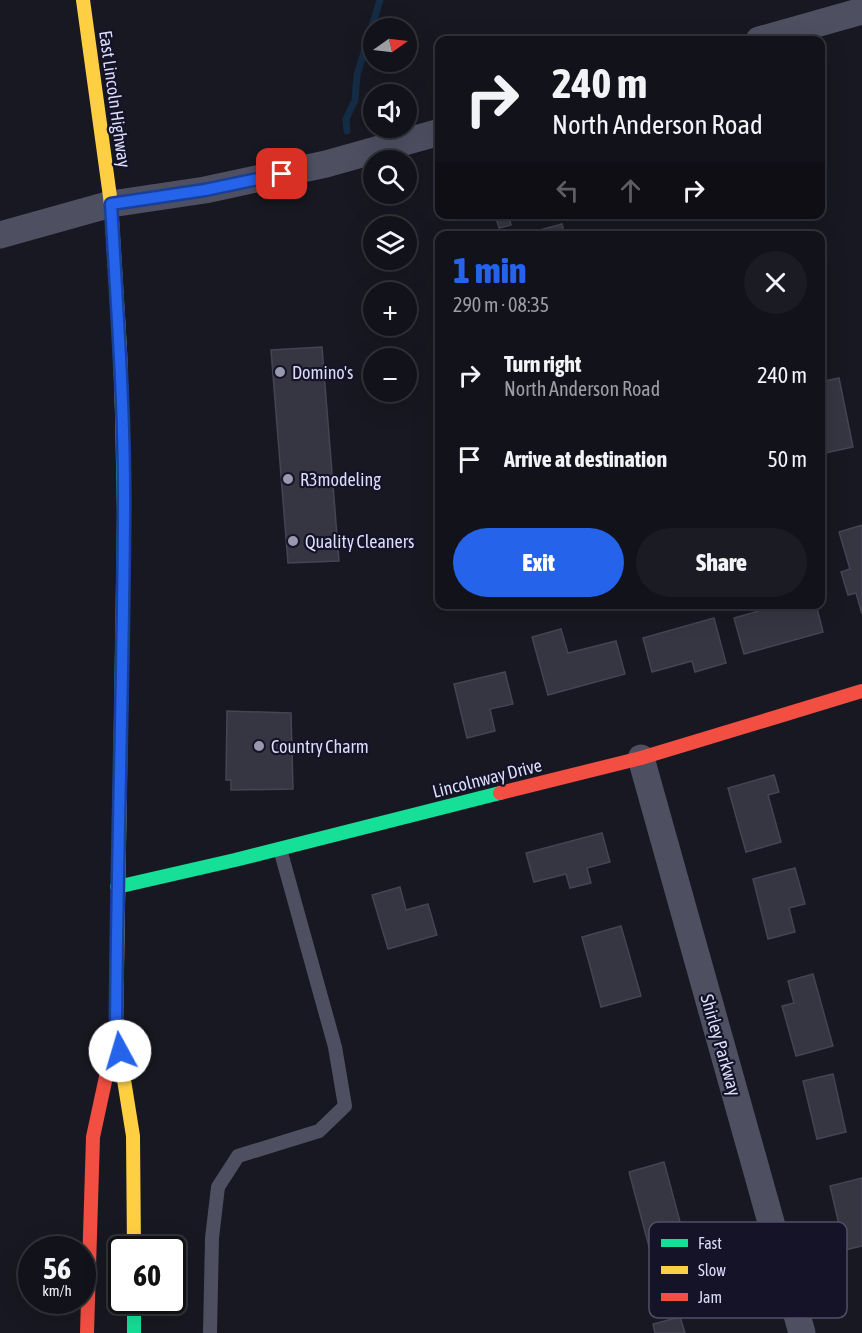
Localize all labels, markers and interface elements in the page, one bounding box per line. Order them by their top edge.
north arrow [363,18,417,72]
map controls [363,18,417,402]
street label: East Lincoln Highway [95,29,135,169]
text: 240 m [552,59,647,107]
icon: right [453,60,531,138]
button: sound [363,84,417,138]
text: North Anderson Road [552,109,763,140]
pin [256,148,307,199]
button: search [363,150,417,204]
icon: arrive [265,157,298,190]
icon: left [551,174,584,207]
icon: ahead [614,174,647,207]
icon: right [677,174,710,207]
button: layers [363,216,417,270]
text: 1 min [453,249,527,291]
button: close [744,251,807,314]
button: + [363,282,417,336]
text: 290 m · 08:35 [453,293,549,316]
button: − [363,348,417,402]
text: Turn right [504,351,581,377]
icon: right [453,359,486,392]
place label: Domino's [292,362,353,383]
text: 240 m [757,362,807,388]
marker: Domino's [273,365,287,379]
text: North Anderson Road [504,377,660,400]
icon: arrive [453,443,486,476]
text: Arrive at destination [504,446,667,472]
text: 50 m [767,446,807,472]
place label: R3modeling [300,469,381,490]
marker: R3modeling [281,472,295,486]
button: Exit [453,528,624,597]
button: Share [636,528,807,597]
place label: Quality Cleaners [305,531,414,552]
marker: Quality Cleaners [286,534,300,548]
place label: Country Charm [271,736,369,757]
marker: Country Charm [252,739,266,753]
street label: Lincolnway Drive [430,754,544,802]
street label: Shirley Parkway [696,992,746,1098]
position arrow [88,1019,152,1083]
legend [649,1222,847,1318]
text: Fast [698,1234,722,1252]
speed limit sign: 60 [108,1236,186,1314]
text: 56 [43,1251,71,1285]
text: Slow [698,1261,726,1279]
text: km/h [42,1282,72,1299]
text: Jam [698,1288,722,1306]

